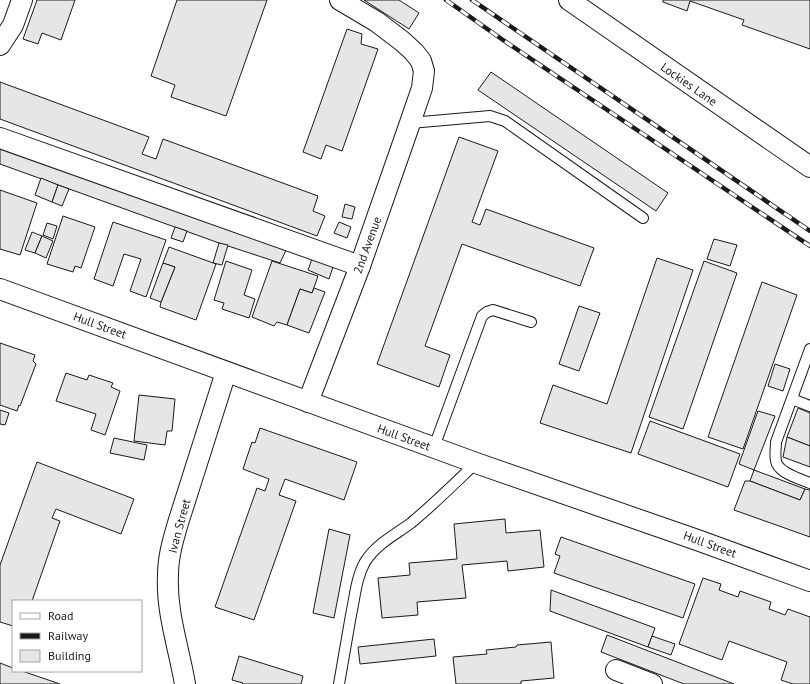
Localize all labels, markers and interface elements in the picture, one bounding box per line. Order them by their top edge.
street label: Lockies Lane [658,59,720,109]
street label: 2nd Avenue [350,214,384,276]
street label: Hull Street [71,308,129,342]
street label: Hull Street [375,420,433,454]
street label: Ivan Street [165,497,193,555]
street label: Hull Street [681,527,739,561]
legend [12,600,142,672]
text: Road [48,608,73,623]
text: Railway [48,628,88,643]
text: Building [48,648,91,663]

